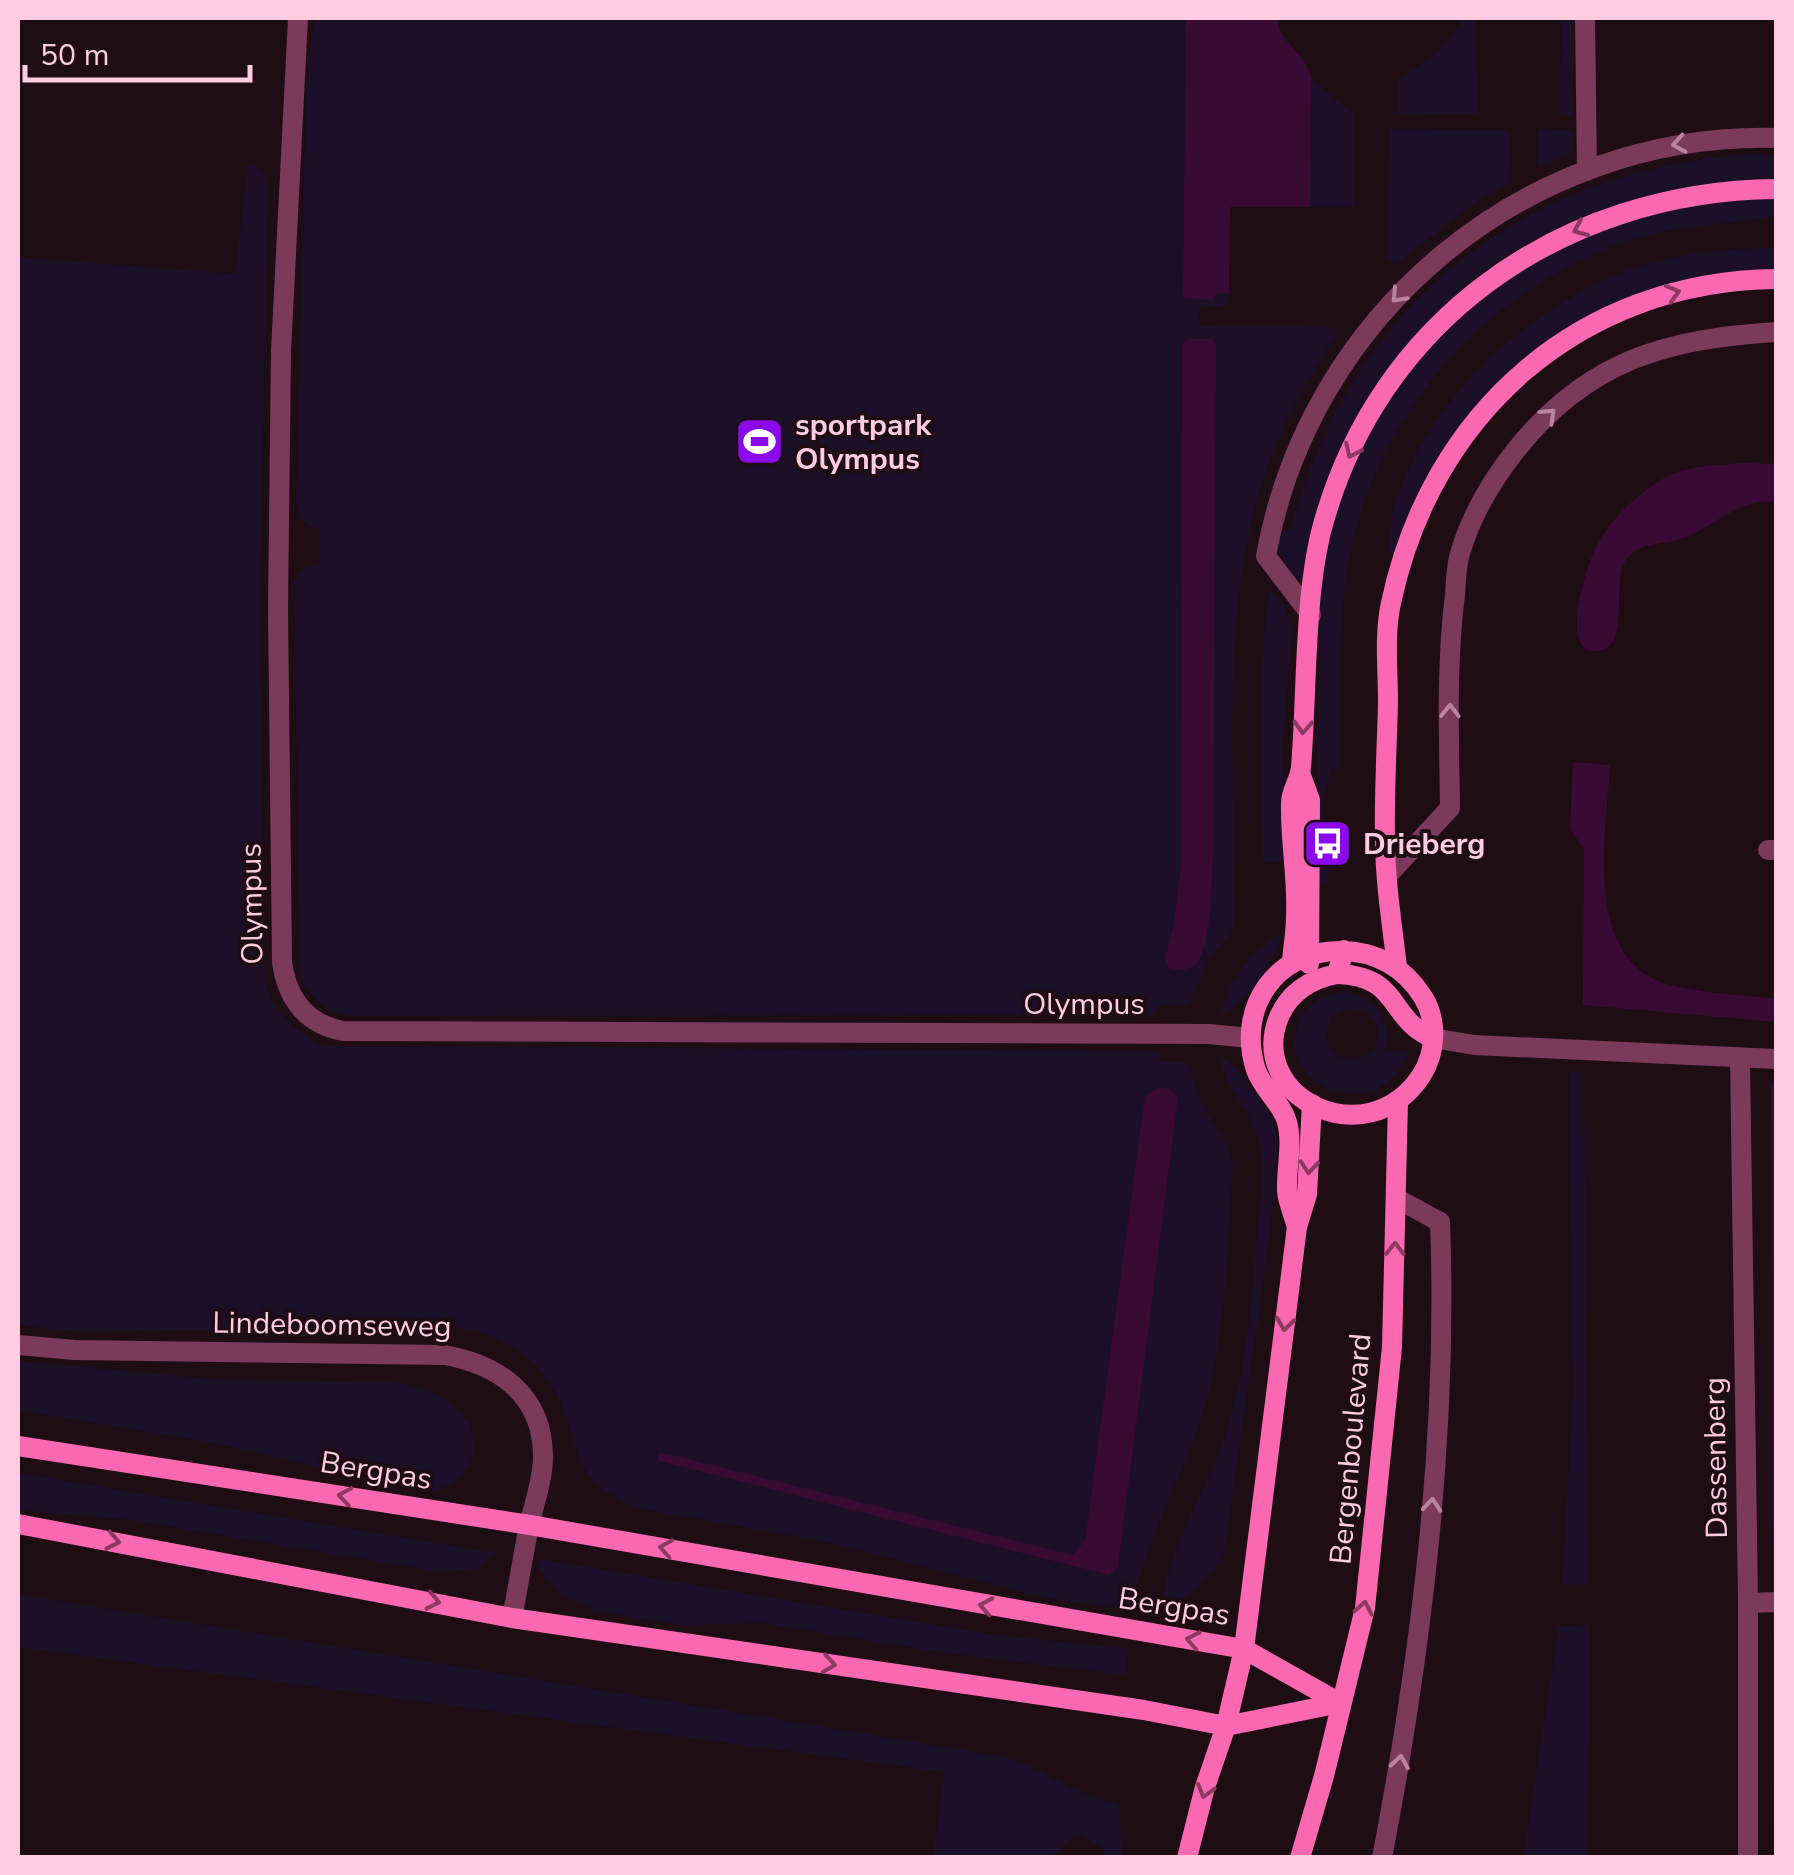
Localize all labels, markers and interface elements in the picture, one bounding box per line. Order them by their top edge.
scale bar [25,20,250,82]
text: 50 m [40,35,109,76]
one-way arrow [1671,133,1688,154]
one-way arrow [1572,216,1590,236]
one-way arrow [1392,284,1410,303]
one-way arrow [1664,284,1681,305]
place label: sportpark Olympus [795,405,932,480]
one-way arrow [1537,408,1555,426]
sports icon: sportpark Olympus [734,416,786,468]
one-way arrow [1345,440,1365,458]
one-way arrow [1439,702,1461,718]
one-way arrow [1293,720,1314,736]
bus stop icon: Drieberg [1302,818,1354,870]
place label: Drieberg [1363,824,1485,865]
street label: Olympus [230,843,274,965]
street label: Olympus [1023,984,1145,1025]
one-way arrow [1299,1159,1320,1175]
one-way arrow [1384,1241,1405,1257]
street label: Lindeboomseweg [212,1302,452,1348]
one-way arrow [1275,1316,1296,1332]
street label: Bergenboulevard [1320,1332,1382,1566]
street label: Dassenberg [1694,1377,1738,1539]
street label: Bergpas [317,1442,435,1500]
one-way arrow [337,1487,353,1508]
one-way arrow [1420,1497,1442,1513]
one-way arrow [105,1530,122,1551]
one-way arrow [658,1538,674,1559]
street label: Bergpas [1115,1578,1233,1636]
one-way arrow [425,1590,441,1611]
one-way arrow [978,1596,994,1617]
one-way arrow [1353,1600,1374,1616]
one-way arrow [1184,1630,1201,1651]
one-way arrow [821,1653,838,1674]
one-way arrow [1389,1753,1410,1770]
one-way arrow [1195,1782,1216,1799]

